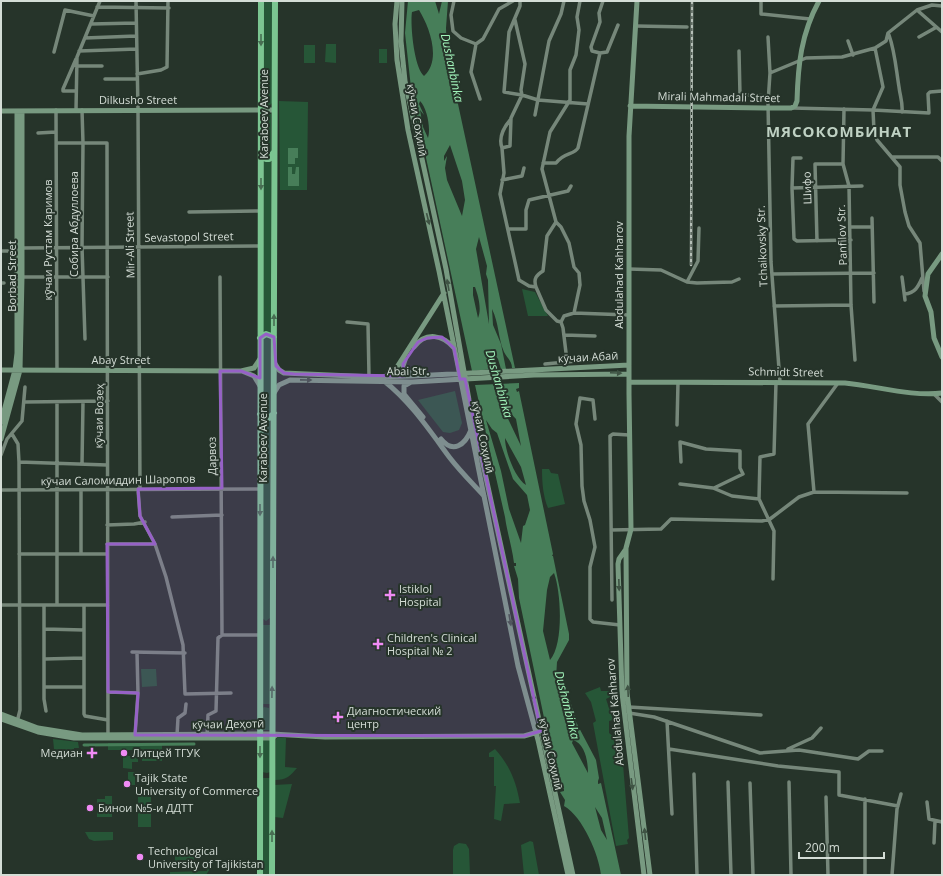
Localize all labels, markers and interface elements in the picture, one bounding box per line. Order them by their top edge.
water label: Dushanbinka [437,32,468,104]
one-way arrow [258,34,264,47]
street label: Karaboev Avenue [256,69,271,159]
street label: кӯчаи Соҳилӣ [404,82,431,157]
street label: Mirali Mahmadali Street [658,88,781,105]
street label: Dilkusho Street [99,92,177,107]
district label: МЯСОКОМБИНАТ [766,121,912,141]
street label: Собира Абдуллоева [66,171,81,277]
street label: Шифо [798,171,815,205]
one-way arrow [258,178,264,191]
street label: кӯчаи Рустам Каримов [40,180,55,301]
street label: Panfilov Str. [833,204,850,266]
street label: Tchaikovsky Str. [753,205,770,287]
street label: Mir-Ali Street [121,211,138,279]
one-way arrow [425,213,431,225]
street label: Abdulahad Kahharov [611,221,626,329]
street label: Sevastopol Street [144,228,234,245]
street label: Borbad Street [4,240,19,312]
one-way arrow [445,279,451,291]
one-way arrow [271,313,277,326]
street label: кӯчаи Абаӣ [557,347,619,366]
water label: Dushanbinka [482,348,517,420]
street label: Abay Street [92,352,151,367]
street label: Abai Str. [386,363,430,378]
street label: Schmidt Street [748,363,824,380]
one-way arrow [610,370,623,376]
one-way arrow [300,377,312,384]
street label: кӯчаи Возеҳ [90,383,107,449]
street label: Karaboev Avenue [255,393,270,483]
street label: кӯчаи Соҳилӣ [468,399,498,474]
street label: Дарвоз [204,437,219,475]
street label: кӯчаи Саломиддин Шаропов [40,471,196,488]
one-way arrow [257,504,263,517]
one-way arrow [270,555,276,568]
one-way arrow [616,579,622,592]
place label: Istiklol Hospital [399,581,441,609]
marker: Istiklol Hospital [384,589,396,601]
one-way arrow [507,614,513,627]
place label: Children's Clinical Hospital № 2 [387,630,477,658]
marker: Children's Clinical Hospital № 2 [372,638,384,650]
street label: Abdulahad Kahharov [602,657,627,766]
water label: Dushanbinka [551,669,584,741]
one-way arrow [269,685,275,698]
one-way arrow [624,685,631,697]
one-way arrow [530,694,536,706]
place label: Диагностический центр [347,703,441,731]
marker: Диагностический центр [332,711,344,723]
street label: кӯчаи Деҳотӣ [192,715,264,732]
street label: кӯчаи Соҳилӣ [536,716,567,791]
place label: Медиан [41,745,83,760]
place label: Литцей ТГУК [132,745,200,760]
one-way arrow [257,746,263,759]
marker: Медиан [86,747,98,759]
marker: Литцей ТГУК [119,748,129,758]
place label: Tajik State University of Commerce [135,770,258,798]
one-way arrow [629,778,635,790]
marker: Tajik State University of Commerce [122,779,132,789]
place label: Бинои №5-и ДДТТ [98,800,193,815]
marker: Бинои №5-и ДДТТ [85,803,95,813]
one-way arrow [642,828,648,840]
one-way arrow [269,829,275,842]
scale bar [799,834,884,860]
text: 200 m [805,839,840,856]
place label: Technological University of Tajikistan [148,843,264,871]
marker: Technological University of Tajikistan [135,852,145,862]

